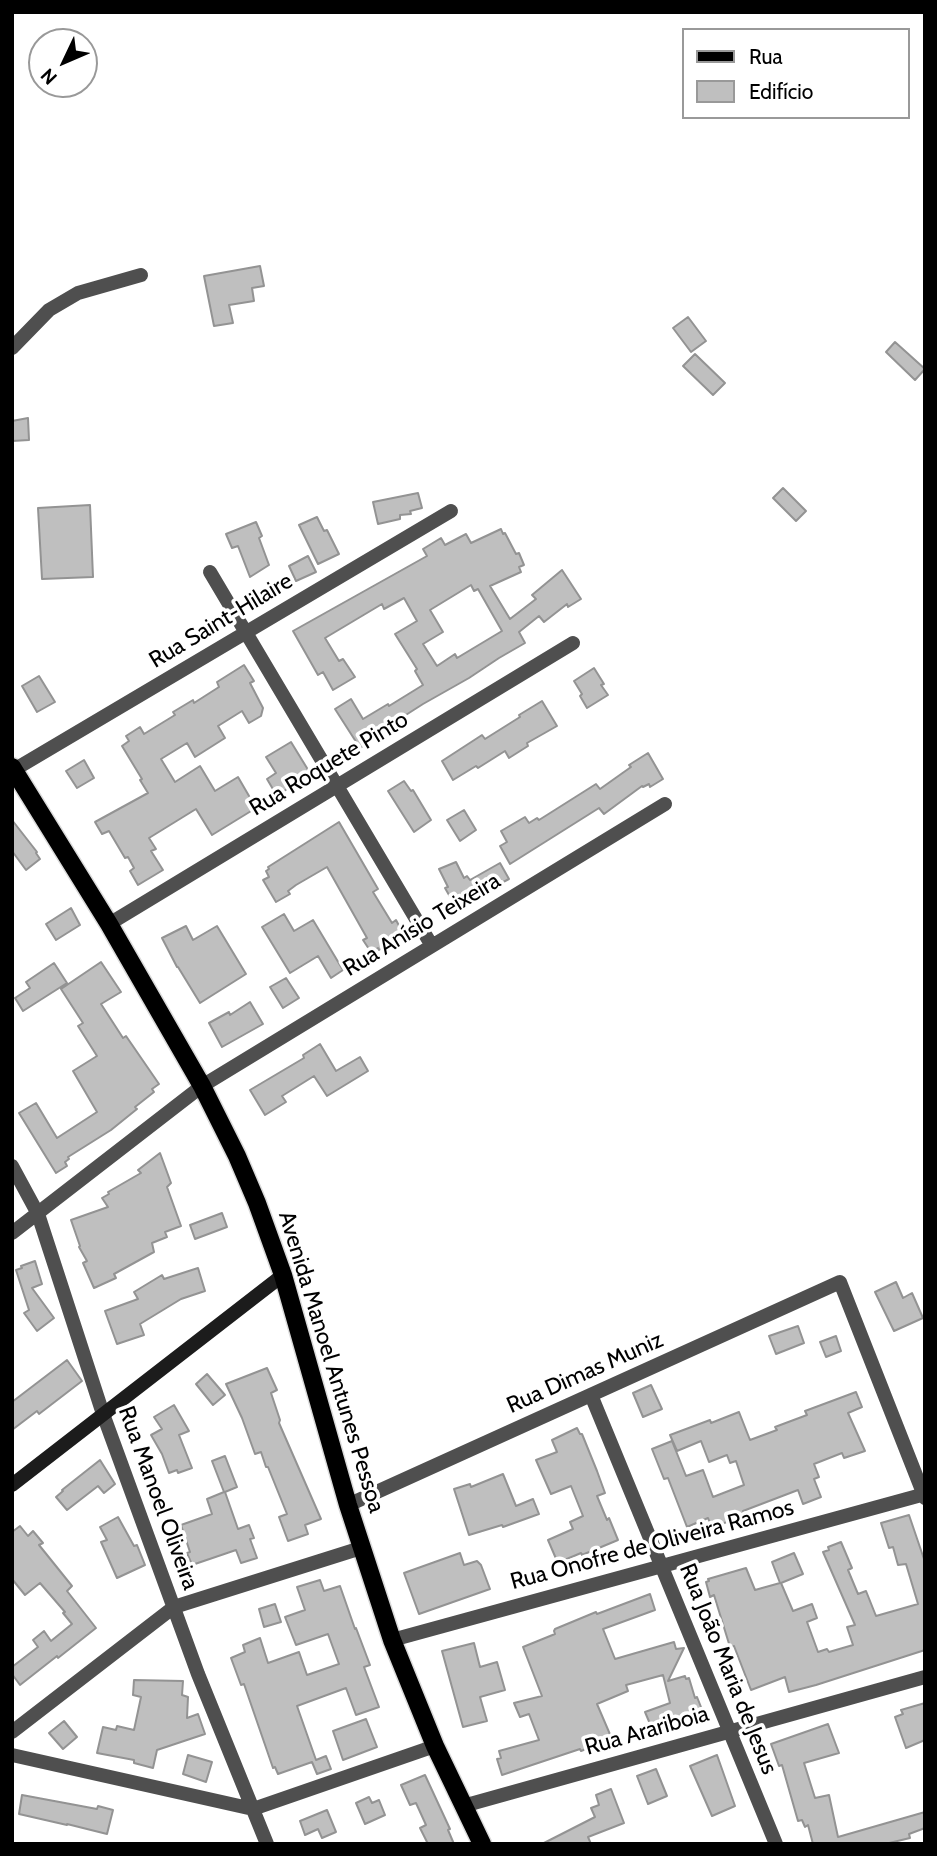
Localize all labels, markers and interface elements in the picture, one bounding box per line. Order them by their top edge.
north arrow [28,28,98,98]
legend [682,28,909,119]
text: Rua [749,44,783,69]
text: N [36,64,62,89]
text: Edifício [749,79,813,104]
street label: Rua Saint-Hilaire [144,567,298,675]
street label: Rua Roquete Pinto [245,706,413,822]
street label: Rua Anísio Teixeira [338,867,506,983]
street label: Avenida Manoel Antunes Pessoa [272,1208,390,1516]
street label: Rua Dimas Muniz [503,1326,667,1420]
street label: Rua Manoel Oliveira [112,1403,204,1593]
street label: Rua Onofre de Oliveira Ramos [507,1494,797,1596]
street label: Rua João Maria de Jesus [673,1560,783,1778]
street label: Rua Arariboia [582,1700,712,1762]

